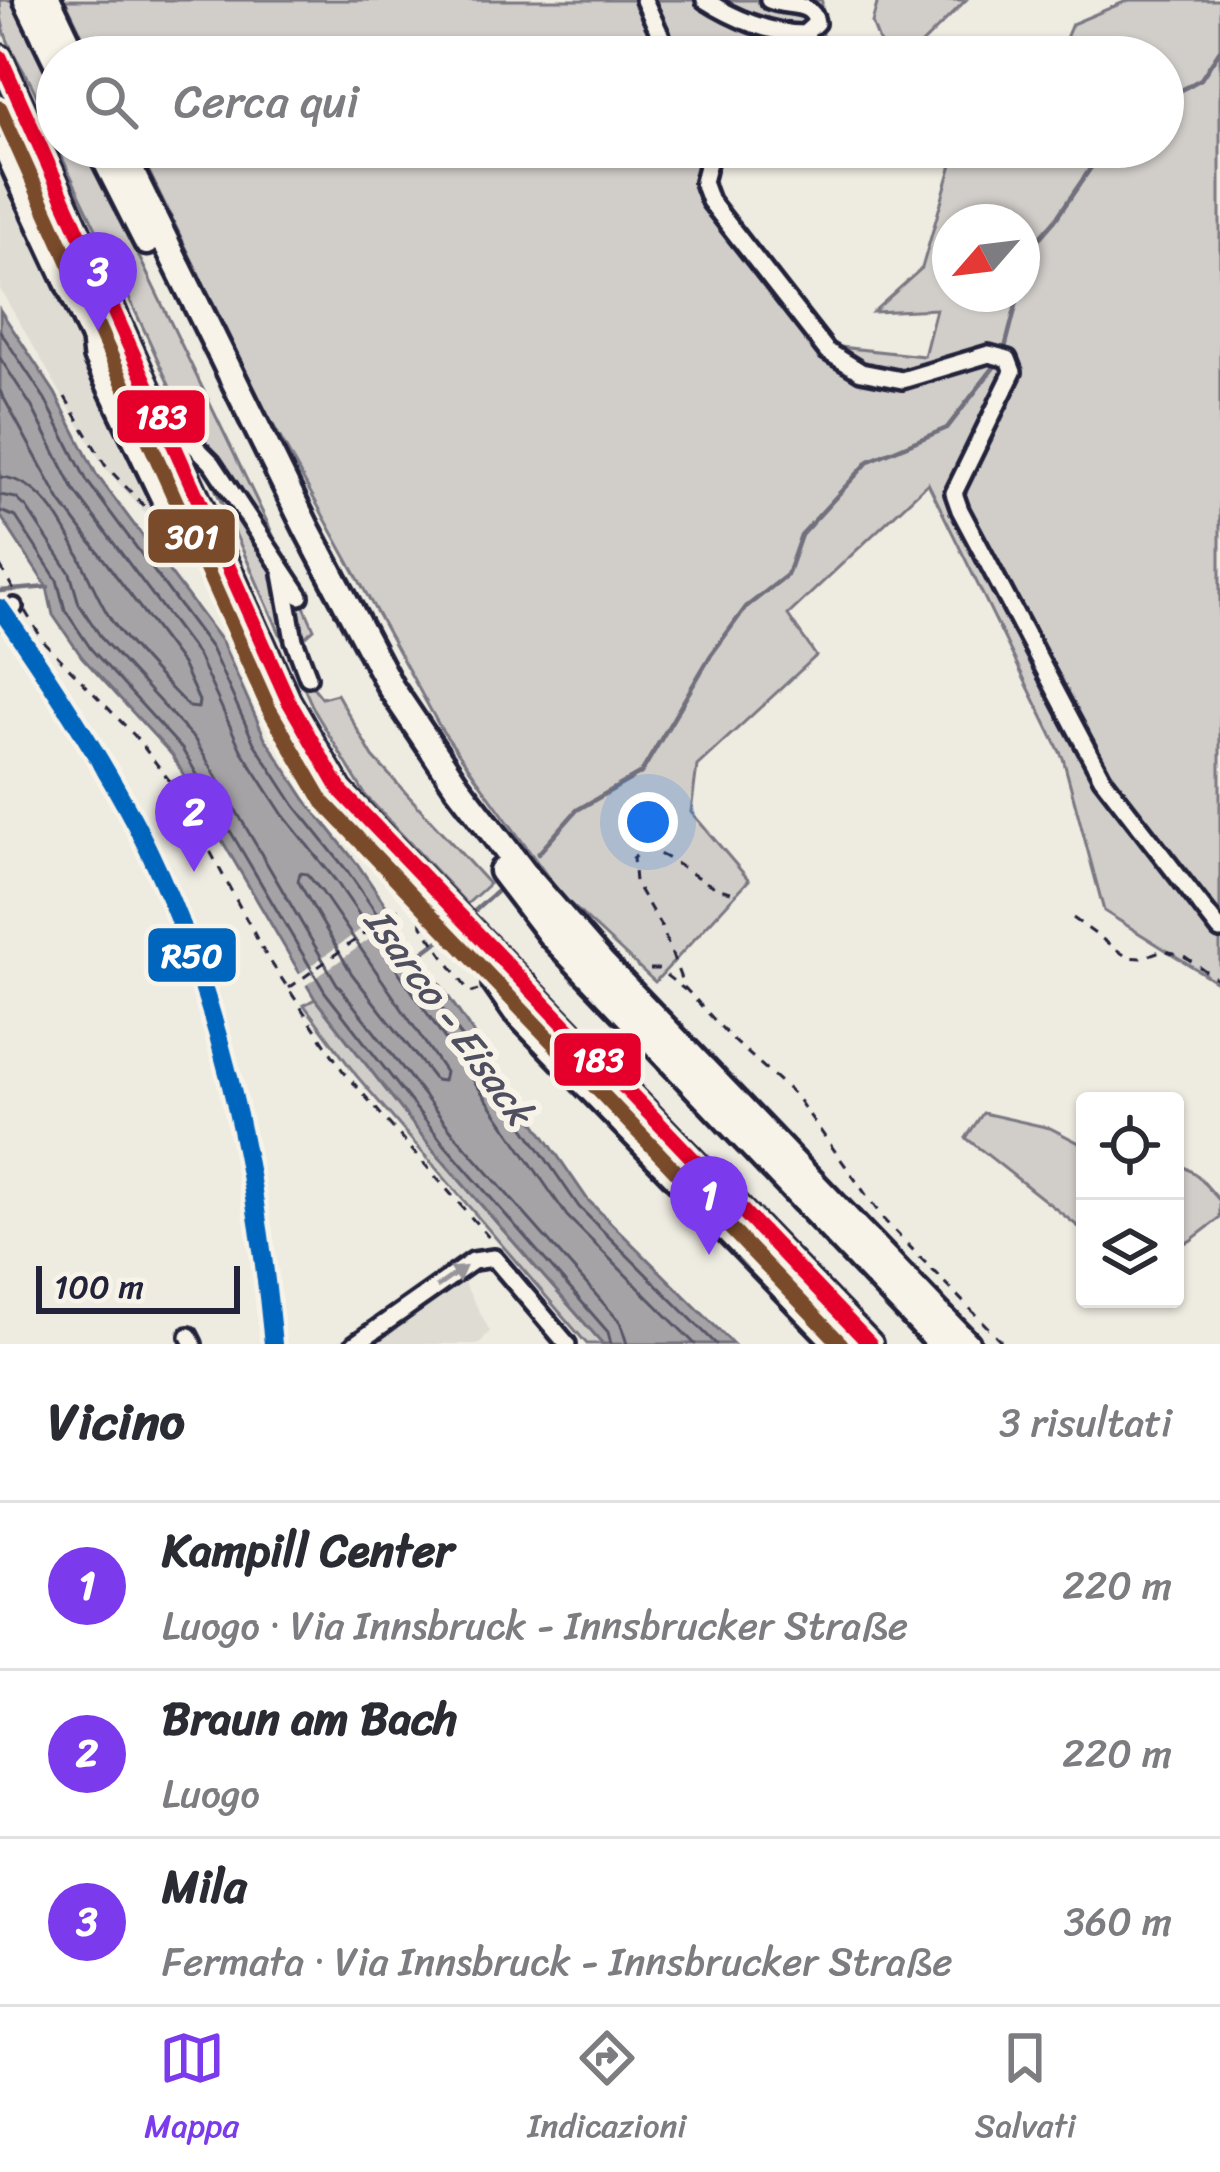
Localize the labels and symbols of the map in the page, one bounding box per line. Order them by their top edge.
north arrow [932,204,1040,312]
pin: 3 [59,232,137,331]
line badge: 183 [115,388,207,445]
text: 183 [135,388,187,446]
line badge: 301 [146,507,237,565]
text: 301 [164,508,219,566]
pin: 2 [155,773,233,872]
your location [618,792,678,852]
water label: Isarco - Eisack [346,891,554,1142]
line badge: R50 [146,926,238,984]
text: R50 [160,927,223,985]
line badge: 183 [552,1031,643,1088]
text: 183 [572,1031,624,1089]
pin: 1 [670,1156,748,1255]
scale bar [36,1260,240,1313]
one-way arrow [435,1266,467,1289]

